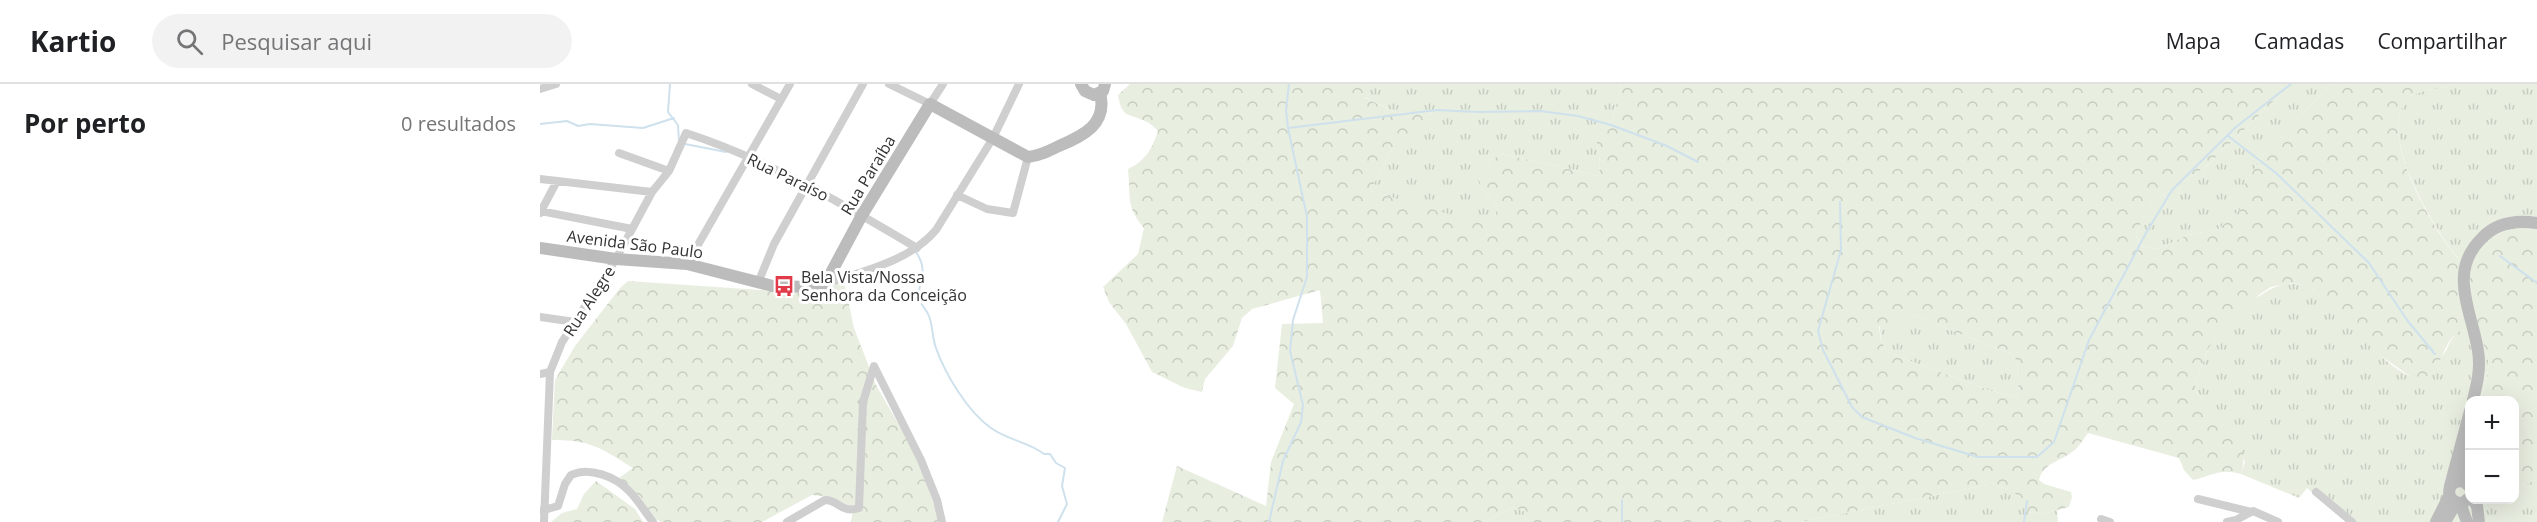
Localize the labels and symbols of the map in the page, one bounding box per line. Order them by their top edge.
street label: Rua Paraíba [836,131,900,219]
street label: Rua Paraíso [744,148,832,206]
street label: Avenida São Paulo [566,225,704,263]
street label: Rua Alegre [558,261,620,341]
place label: Bela Vista/Nossa Senhora da Conceição [801,266,967,306]
bus stop icon: Bela Vista/Nossa Senhora da Conceição [772,274,796,298]

